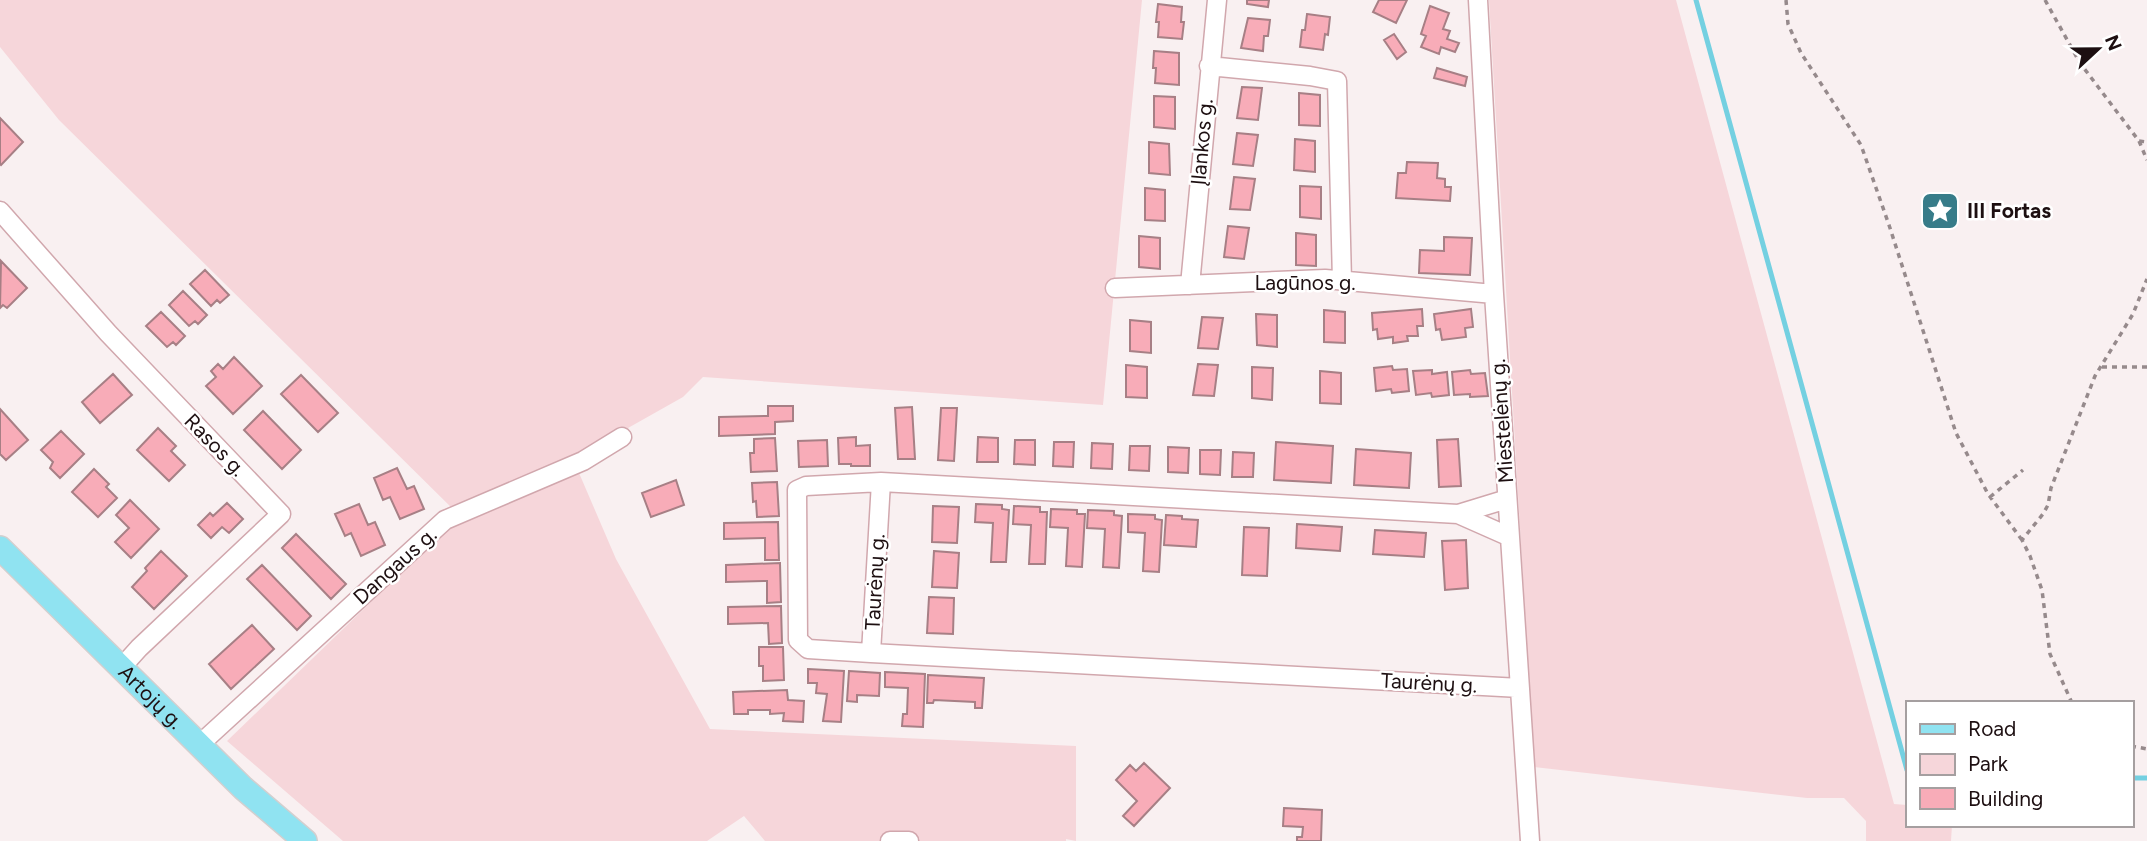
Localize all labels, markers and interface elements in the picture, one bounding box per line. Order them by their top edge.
north arrow [2063,14,2133,84]
text: N [2100,32,2127,54]
street label: Įlankos g. [1185,98,1218,186]
place icon: III Fortas [1919,190,1961,232]
place label: III Fortas [1967,198,2051,223]
street label: Lagūnos g. [1254,270,1356,295]
street label: Miestelėnų g. [1485,358,1518,484]
street label: Rasos g. [179,408,251,481]
street label: Dangaus g. [348,522,441,609]
street label: Taurėnų g. [859,533,890,631]
street label: Artojų g. [114,659,189,734]
street label: Taurėnų g. [1380,667,1478,698]
legend [1906,701,2133,827]
text: Road [1968,716,2016,741]
text: Park [1968,751,2009,776]
text: Building [1968,786,2043,811]

